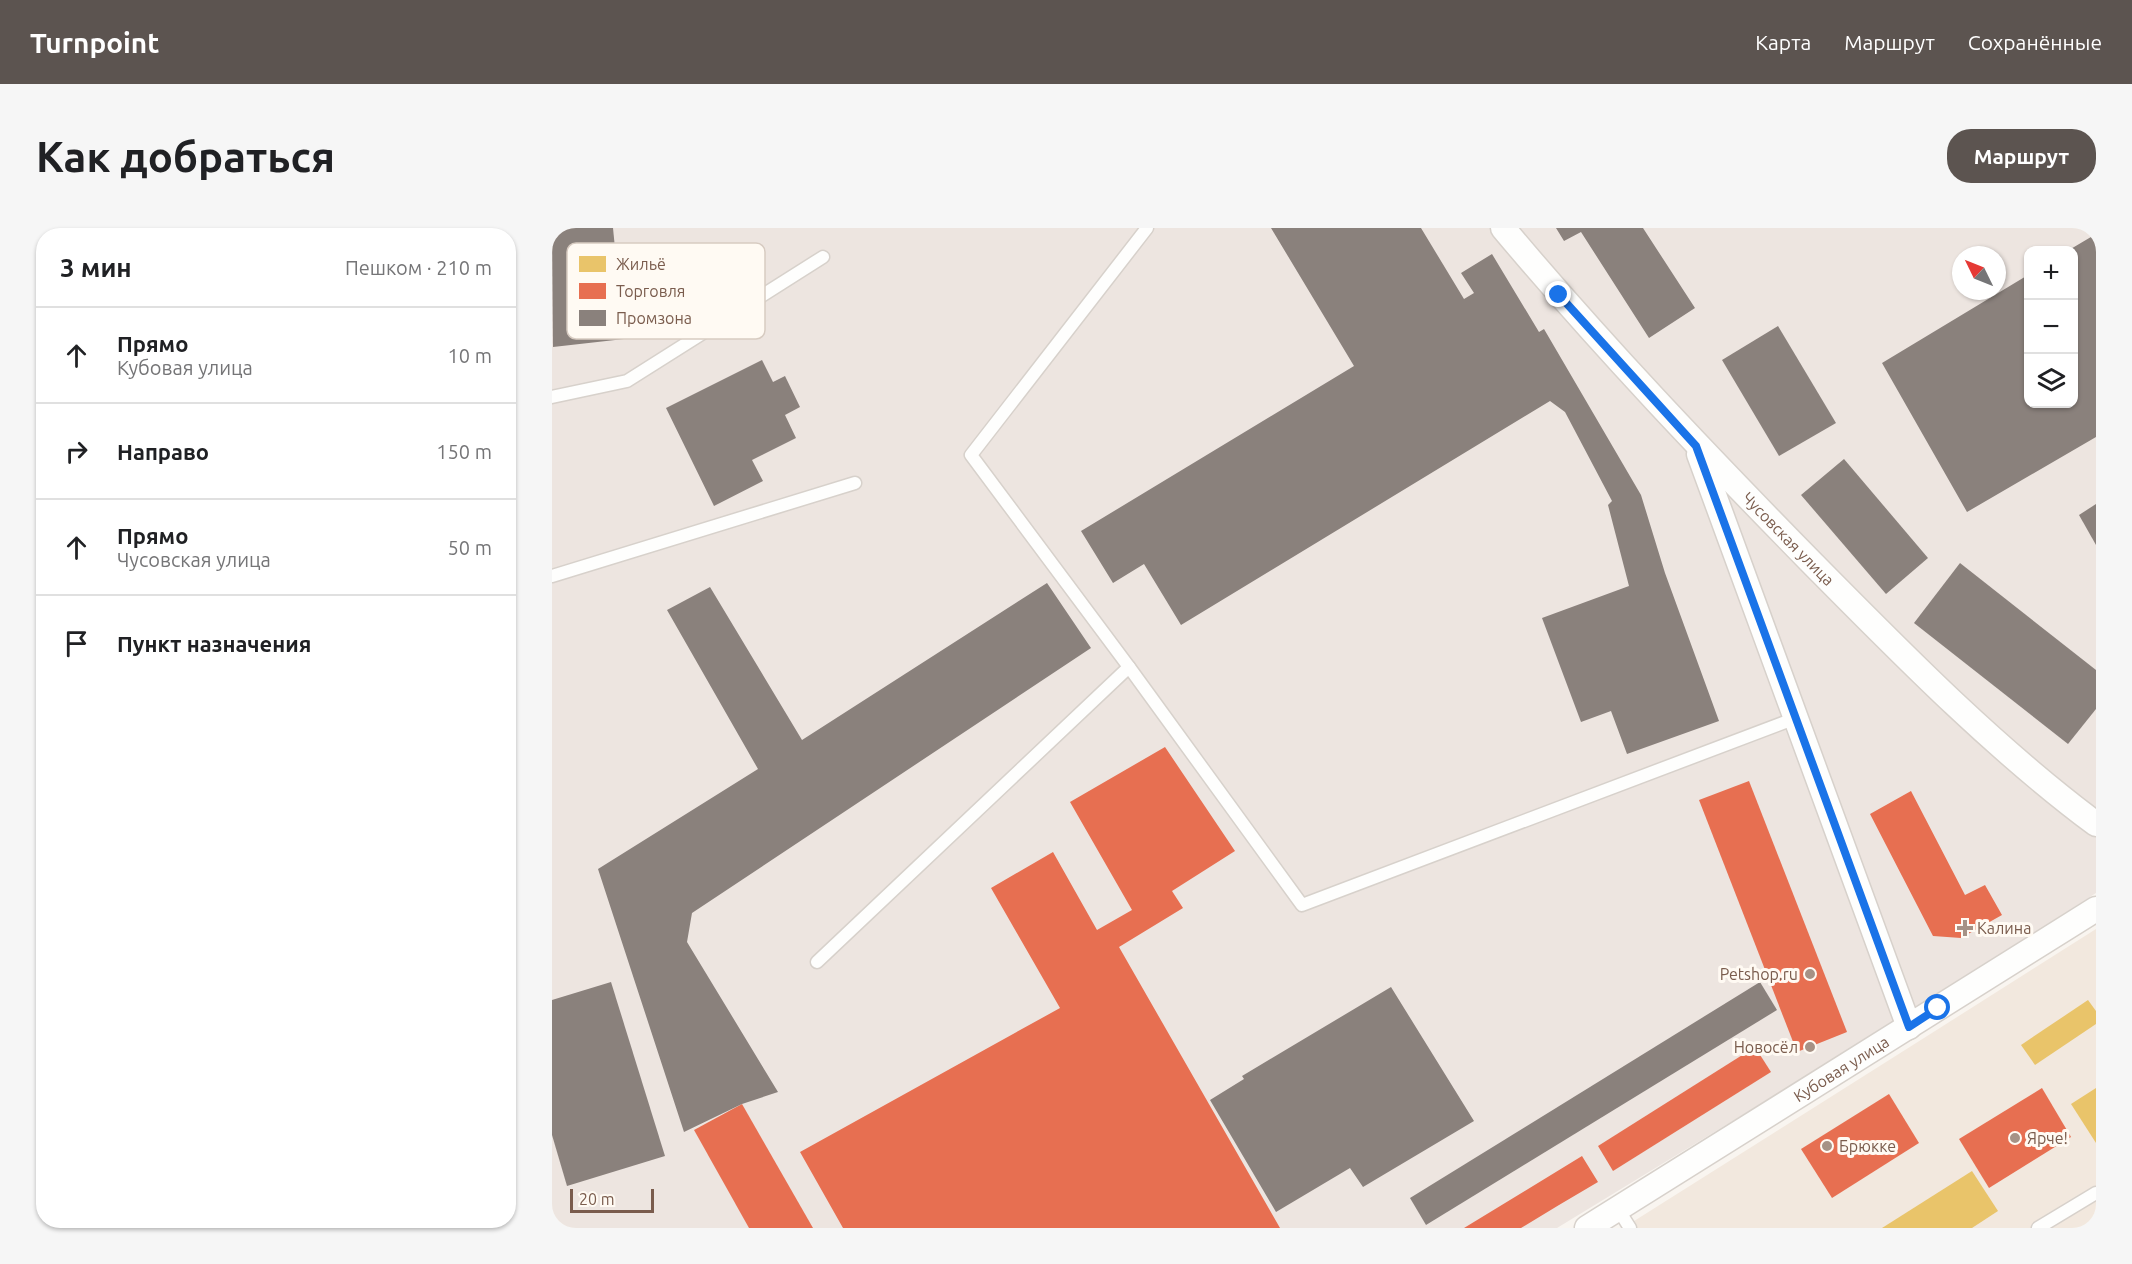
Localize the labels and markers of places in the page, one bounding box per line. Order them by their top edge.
place label: Калина [1977,919,2031,937]
marker: Калина [1958,921,1972,935]
place label: Petshop.ru [1720,965,1798,983]
marker: Petshop.ru [1803,967,1817,981]
place label: Новосёл [1734,1038,1798,1056]
marker: Новосёл [1803,1040,1817,1054]
place label: Ярче! [2027,1129,2068,1147]
marker: Ярче! [2008,1131,2022,1145]
place label: Брюкке [1839,1137,1896,1155]
marker: Брюкке [1820,1139,1834,1153]

